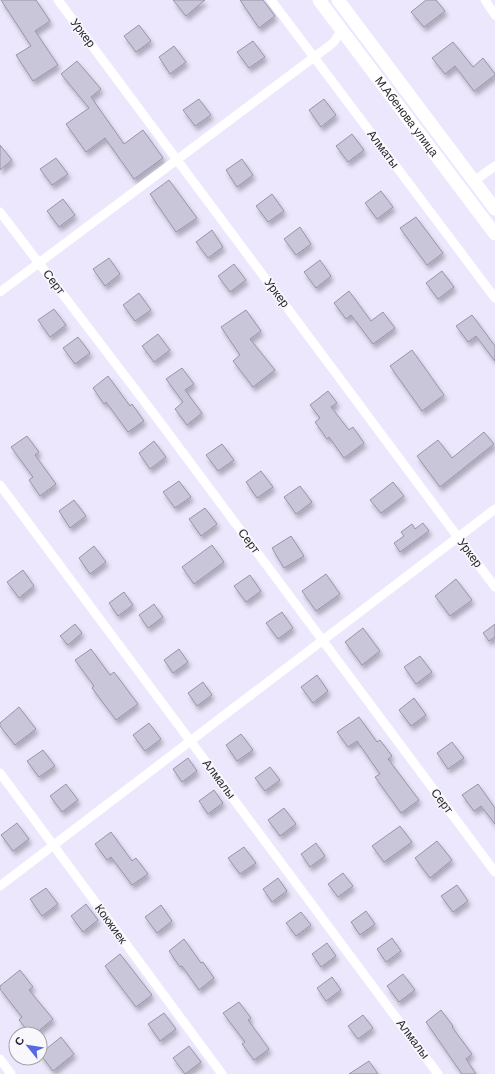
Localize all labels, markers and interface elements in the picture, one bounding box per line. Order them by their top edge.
street label: Уркер [67,15,99,51]
street label: М.Абенова улица [371,73,442,160]
street label: Алматы [363,127,403,171]
street label: Серт [39,266,69,298]
street label: Уркер [261,275,293,311]
street label: Серт [234,525,264,557]
street label: Уркер [454,535,486,571]
street label: Алмалы [199,756,239,802]
street label: Серт [427,785,457,817]
street label: Кокжиек [91,901,131,948]
street label: Алмалы [393,1016,433,1062]
north arrow [8,1026,48,1066]
text: С [11,1034,27,1048]

